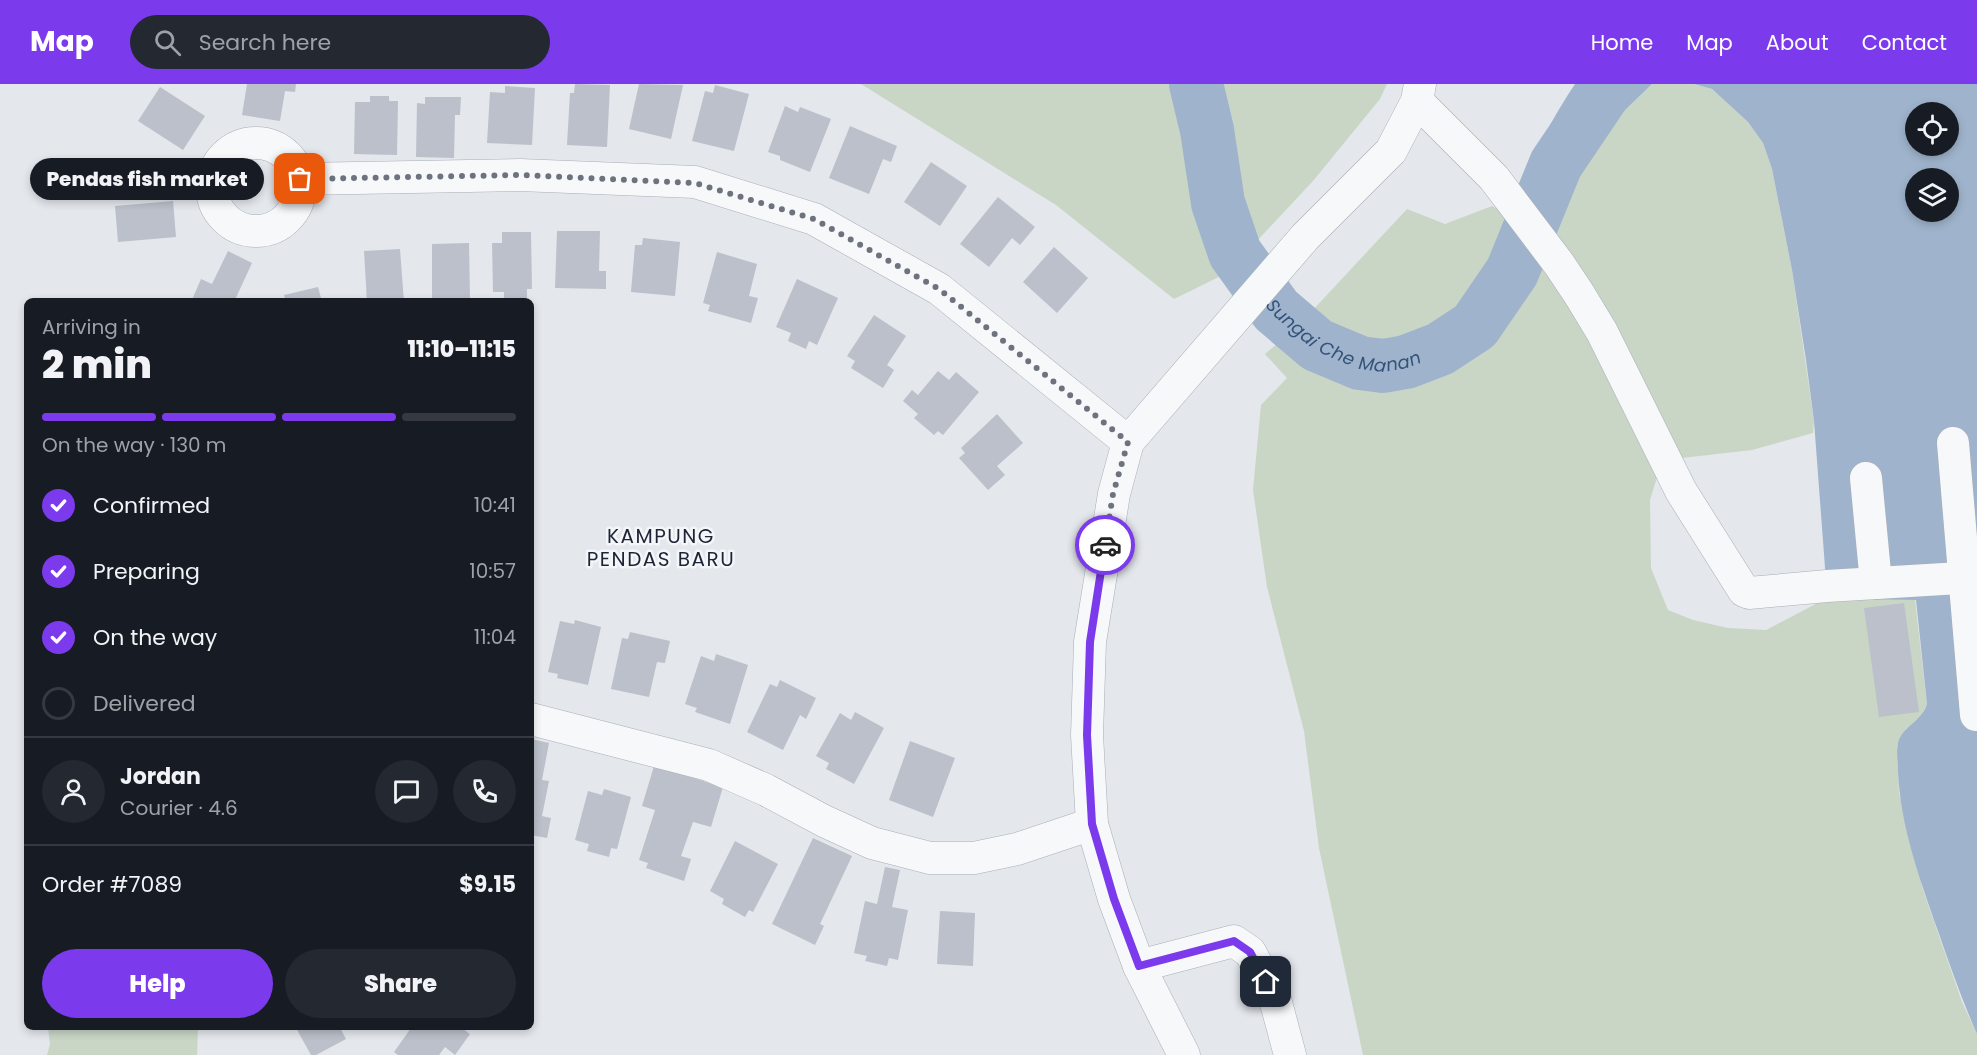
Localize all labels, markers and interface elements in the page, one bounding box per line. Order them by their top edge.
search box [130,15,550,69]
text: Map [30,22,94,61]
icon: search [151,26,184,59]
text: Search here [199,27,331,58]
text: Home [1591,28,1653,57]
text: Map [1686,28,1733,57]
text: About [1766,28,1829,57]
text: Contact [1862,28,1947,57]
map controls [1905,102,1959,222]
button: locate [1905,102,1959,156]
pin [274,153,325,204]
callout: Pendas fish market [30,158,264,200]
icon: bag [283,162,316,195]
text: Pendas fish market [46,165,248,193]
button: layers [1905,168,1959,222]
water label: Sungai Che Manan [1260,294,1424,378]
text: Arriving in [42,313,141,341]
text: 11:10–11:15 [408,334,516,365]
text: 2 min [42,337,152,392]
text: On the way · 130 m [42,431,226,459]
icon: check [42,489,75,522]
text: Confirmed [93,490,210,521]
text: 10:41 [474,491,516,519]
courier [1075,515,1135,575]
district label: KAMPUNG PENDAS BARU [587,522,735,573]
icon: car [1089,529,1122,562]
icon: check [42,555,75,588]
text: Preparing [93,556,200,587]
text: 10:57 [469,557,516,585]
icon: check [42,621,75,654]
text: On the way [93,622,217,653]
text: 11:04 [474,623,516,651]
text: Delivered [93,688,196,719]
button: person [42,760,105,823]
button: chat [375,760,438,823]
button: phone [453,760,516,823]
text: Jordan [120,761,201,792]
text: Courier · 4.6 [120,794,238,822]
text: Order #7089 [42,869,182,900]
text: $9.15 [459,869,516,900]
button: Help [42,949,273,1018]
button: Share [285,949,516,1018]
pin [1240,956,1291,1007]
icon: home [1249,965,1282,998]

